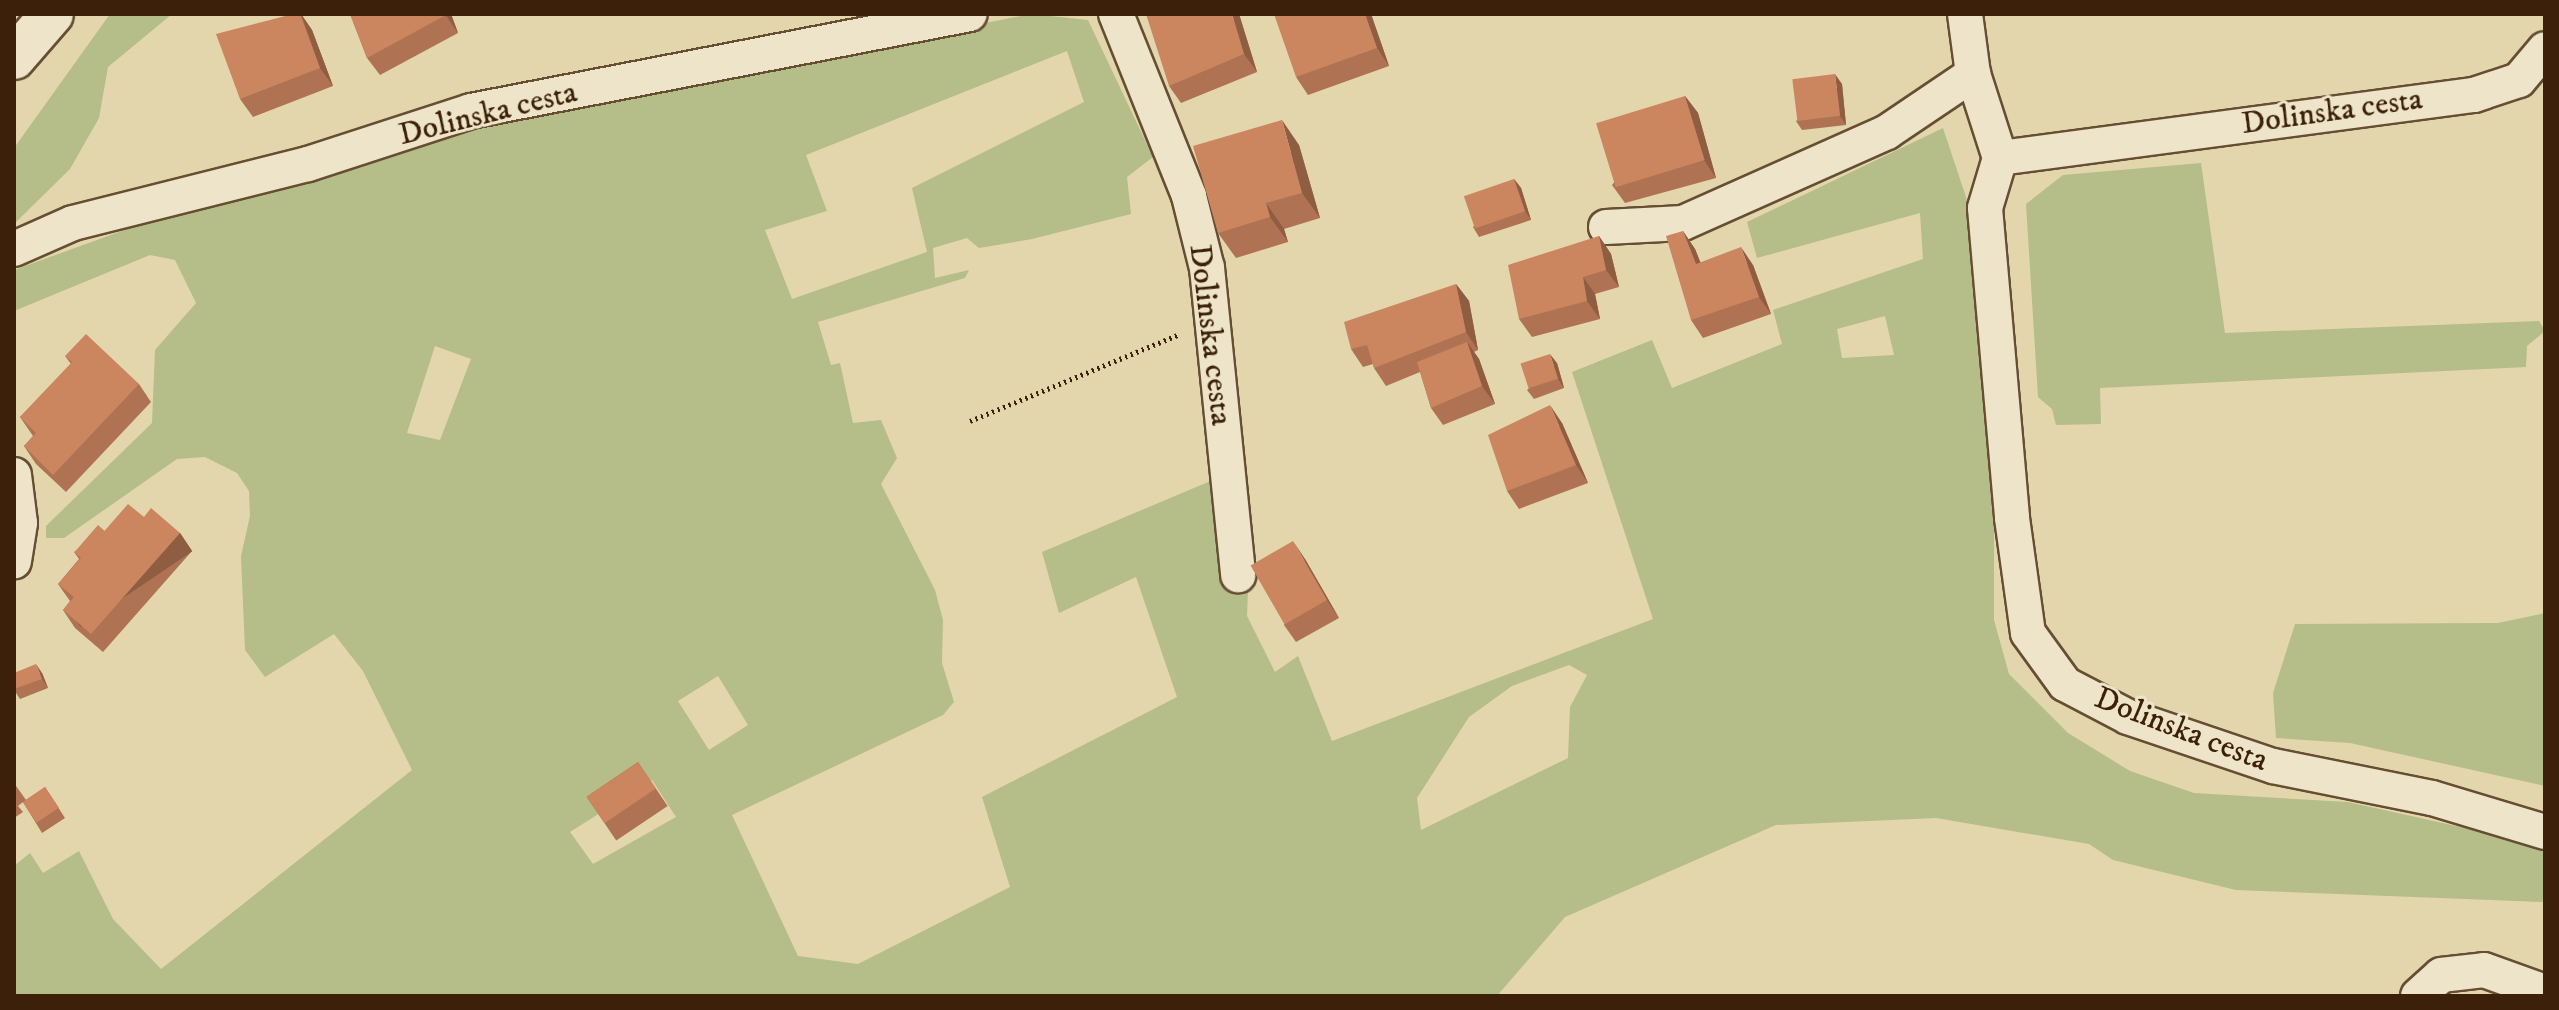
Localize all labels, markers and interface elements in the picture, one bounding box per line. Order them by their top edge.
street label: Dolinska cesta [395,73,581,155]
street label: Dolinska cesta [2239,80,2425,144]
street label: Dolinska cesta [1180,242,1240,428]
street label: Dolinska cesta [2089,679,2273,781]

